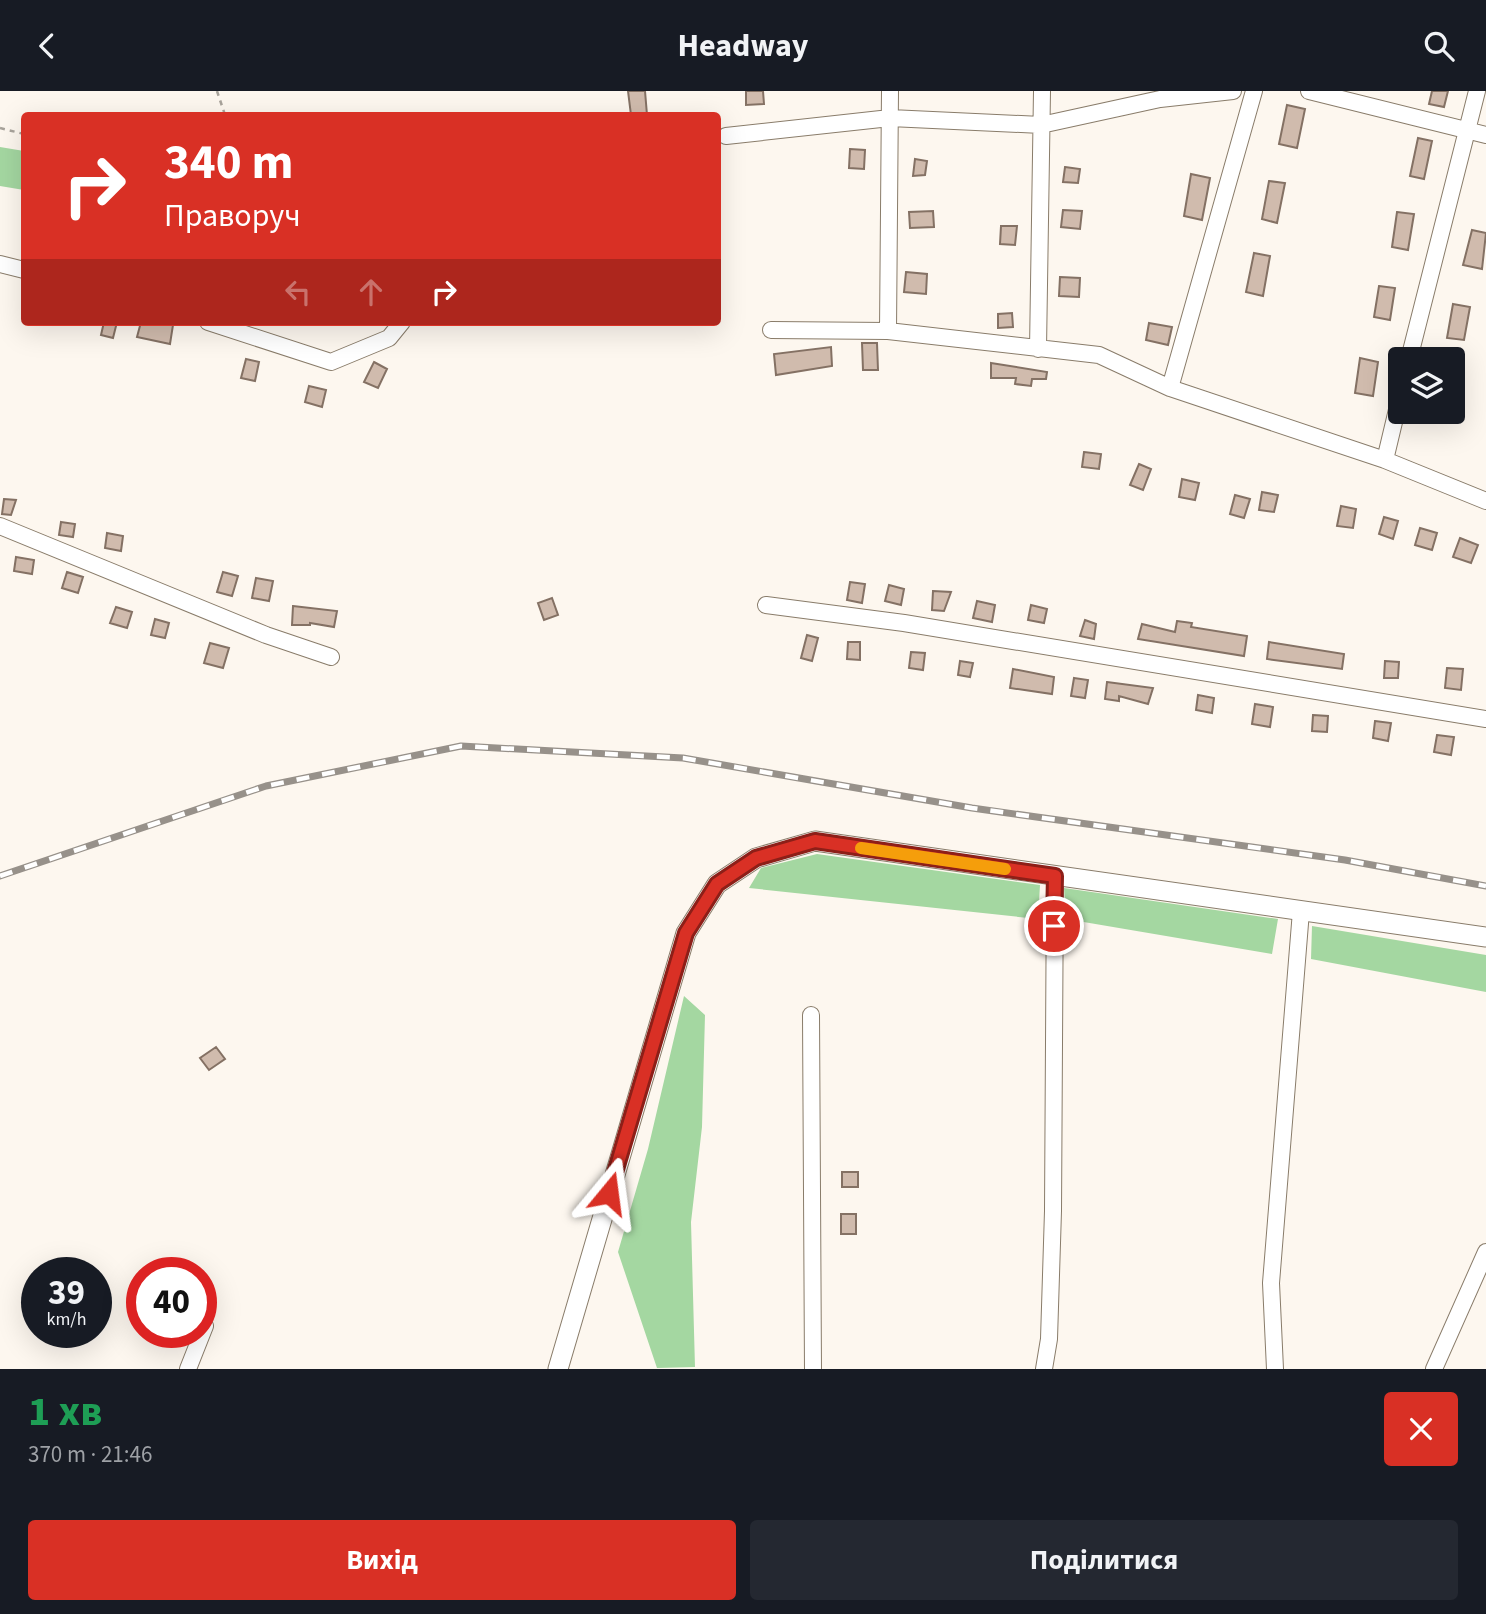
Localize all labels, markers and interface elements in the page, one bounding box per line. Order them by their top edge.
text: Headway [677,23,809,69]
icon: back [28,27,66,65]
icon: search [1420,27,1458,65]
text: 340 m [164,128,293,198]
icon: right [49,140,140,231]
text: Праворуч [164,193,301,239]
icon: left [279,273,317,311]
icon: ahead [352,273,390,311]
icon: right [425,273,463,311]
map controls [1388,347,1465,424]
button: layers [1388,347,1465,424]
pin [1024,896,1084,956]
icon: arrive [1035,907,1073,945]
position arrow [572,1156,646,1230]
speed limit sign: 40 [126,1257,217,1348]
text: 39 [48,1268,85,1318]
text: km/h [47,1307,86,1332]
text: 1 хв [28,1382,102,1442]
button: close [1384,1392,1458,1466]
text: 370 m · 21:46 [28,1438,152,1471]
button: Вихід [28,1520,736,1600]
button: Поділитися [750,1520,1458,1600]

